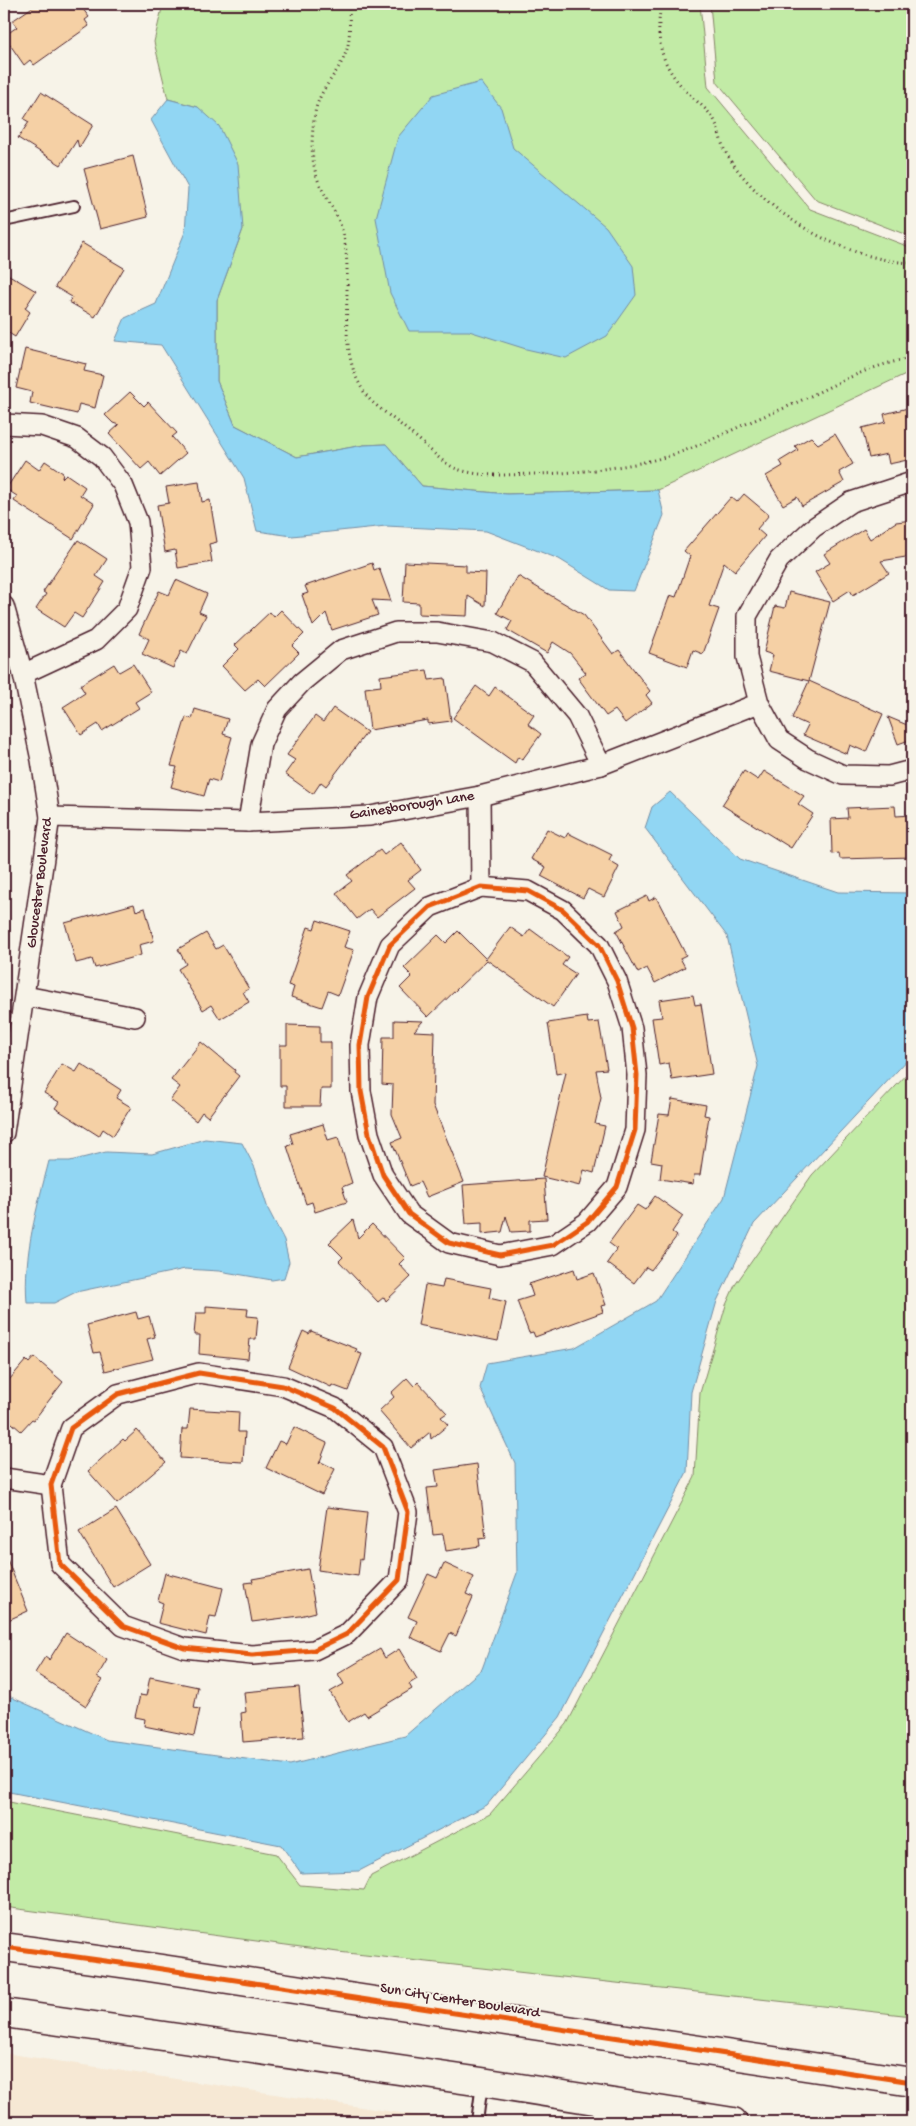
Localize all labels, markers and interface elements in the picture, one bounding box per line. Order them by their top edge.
street label: Gainesborough Lane [348,787,476,825]
street label: Gloucester Boulevard [23,816,57,949]
street label: Sun City Center Boulevard [379,1979,542,2023]

